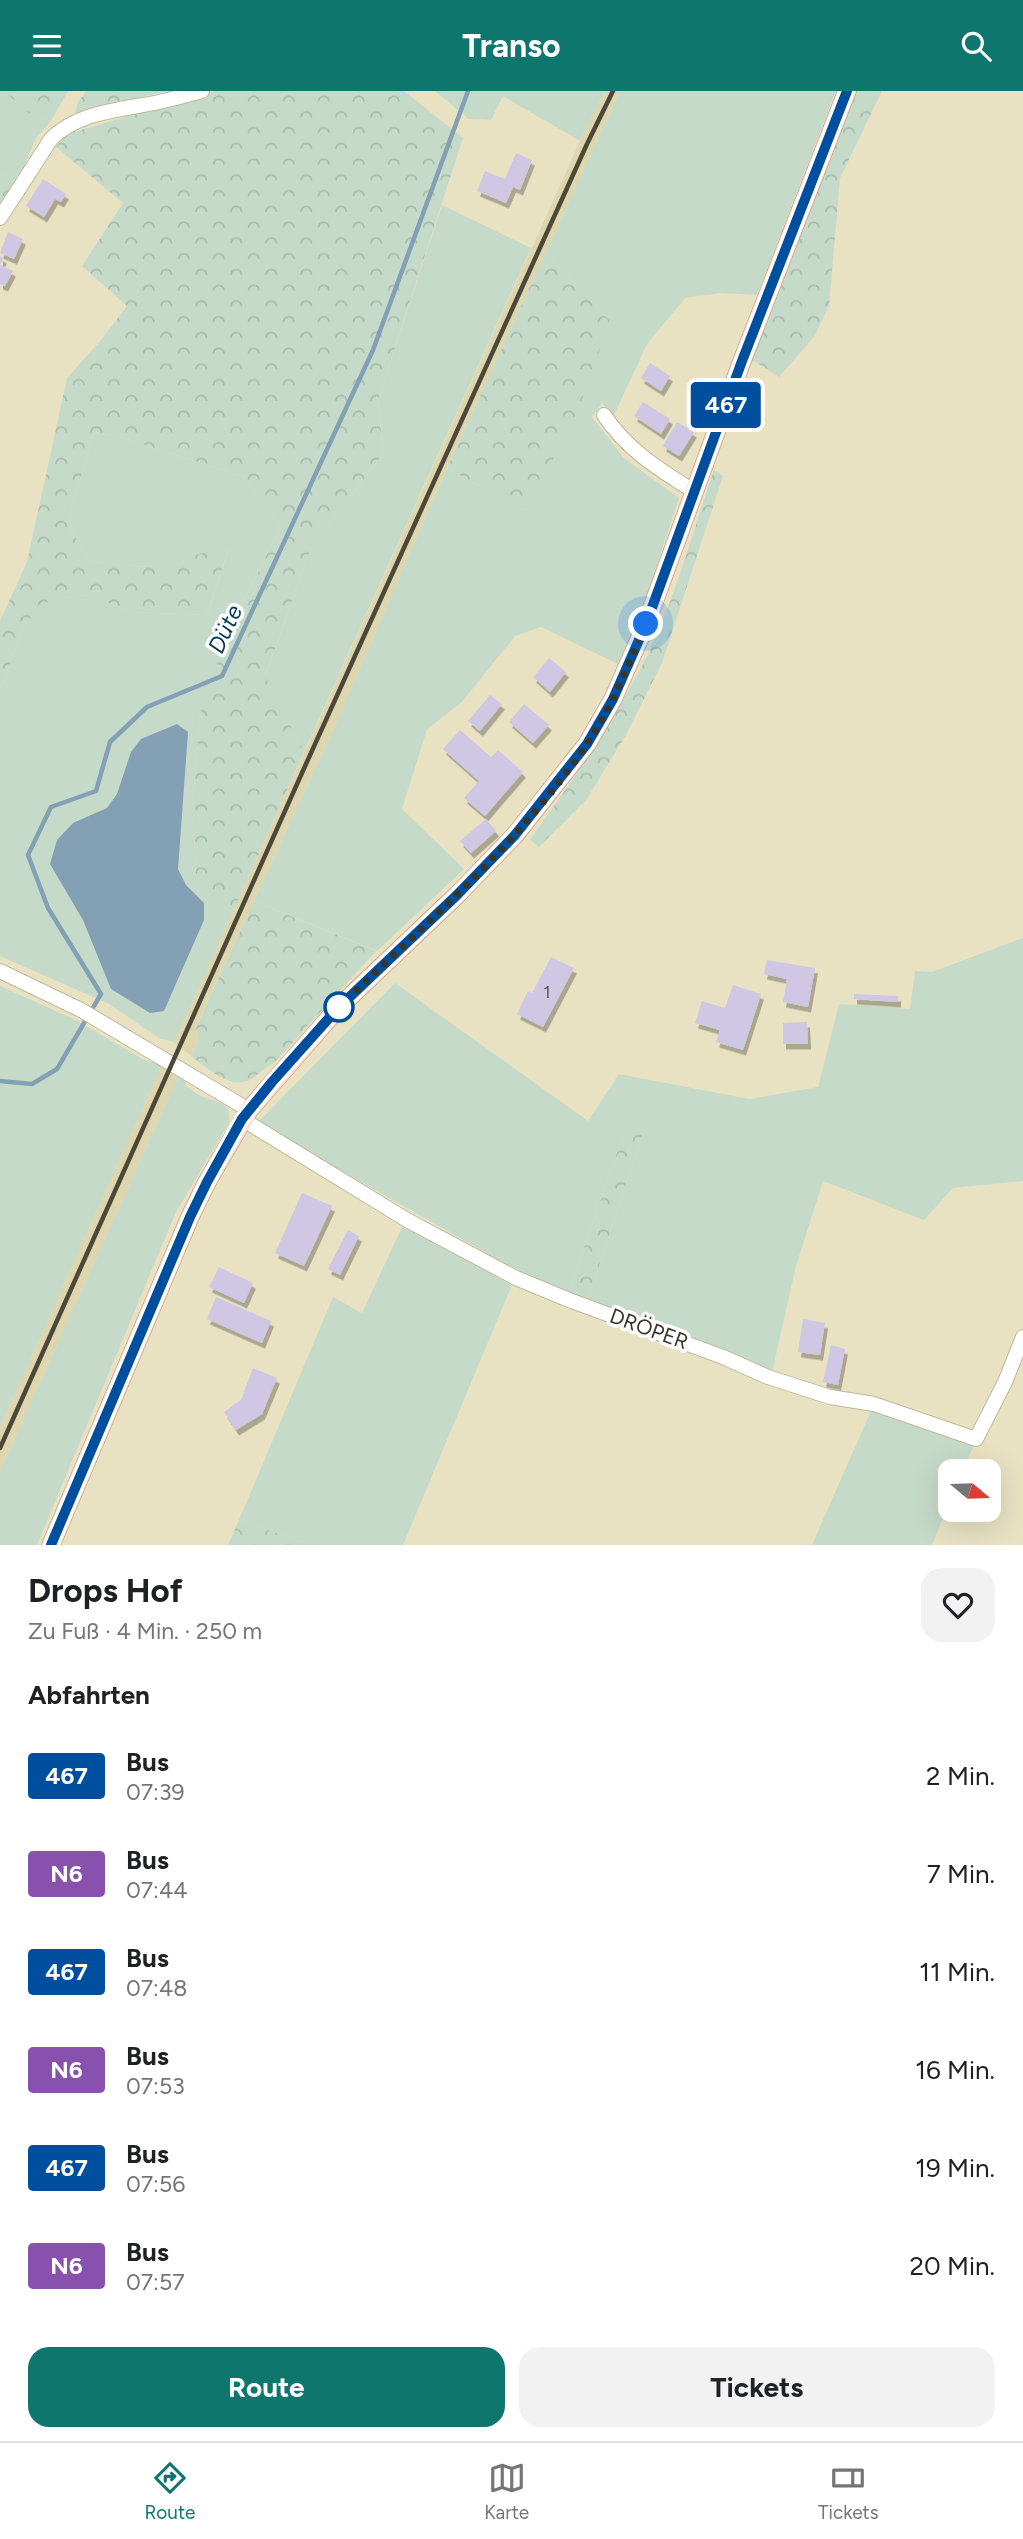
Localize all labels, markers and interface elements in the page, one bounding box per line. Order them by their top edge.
icon: menu [28,27,66,65]
text: Transo [462,27,561,65]
icon: search [957,27,995,65]
line badge: 467 [686,382,766,428]
text: 467 [705,390,747,419]
water label: Düte [202,600,248,658]
your location [628,606,663,641]
house number: 1 [543,981,551,1003]
unlabelled marker [324,992,354,1022]
street label: DRÖPER [607,1303,692,1354]
north arrow [938,1459,1001,1523]
map controls [938,1459,1001,1522]
button: heart [921,1568,995,1642]
text: Drops Hof [28,1571,183,1610]
text: Zu Fuß · 4 Min. · 250 m [28,1617,262,1645]
text: Abfahrten [28,1679,150,1711]
text: Bus [126,1746,169,1778]
text: 2 Min. [926,1760,995,1792]
text: 467 [45,1761,88,1790]
text: 07:39 [126,1778,184,1806]
text: Bus [126,1844,169,1876]
text: 7 Min. [927,1858,995,1890]
text: N6 [50,1859,83,1888]
text: 07:44 [126,1876,187,1904]
text: Bus [126,1942,169,1974]
text: 11 Min. [919,1956,995,1988]
text: 467 [45,1957,88,1986]
text: 07:48 [126,1974,187,2002]
text: Bus [126,2040,169,2072]
text: 16 Min. [915,2054,995,2086]
text: N6 [50,2055,83,2084]
text: 07:53 [126,2072,185,2100]
text: Bus [126,2138,169,2170]
text: 19 Min. [915,2152,995,2184]
text: 467 [45,2153,88,2182]
text: 07:56 [126,2170,185,2198]
text: Bus [126,2236,169,2268]
text: 20 Min. [909,2250,995,2282]
text: N6 [50,2251,83,2280]
text: 07:57 [126,2268,185,2296]
button: Route [28,2347,505,2427]
button: Tickets [519,2347,995,2427]
tab: Route [144,2459,195,2524]
tab: Karte [484,2459,529,2524]
tab: Tickets [818,2459,879,2524]

